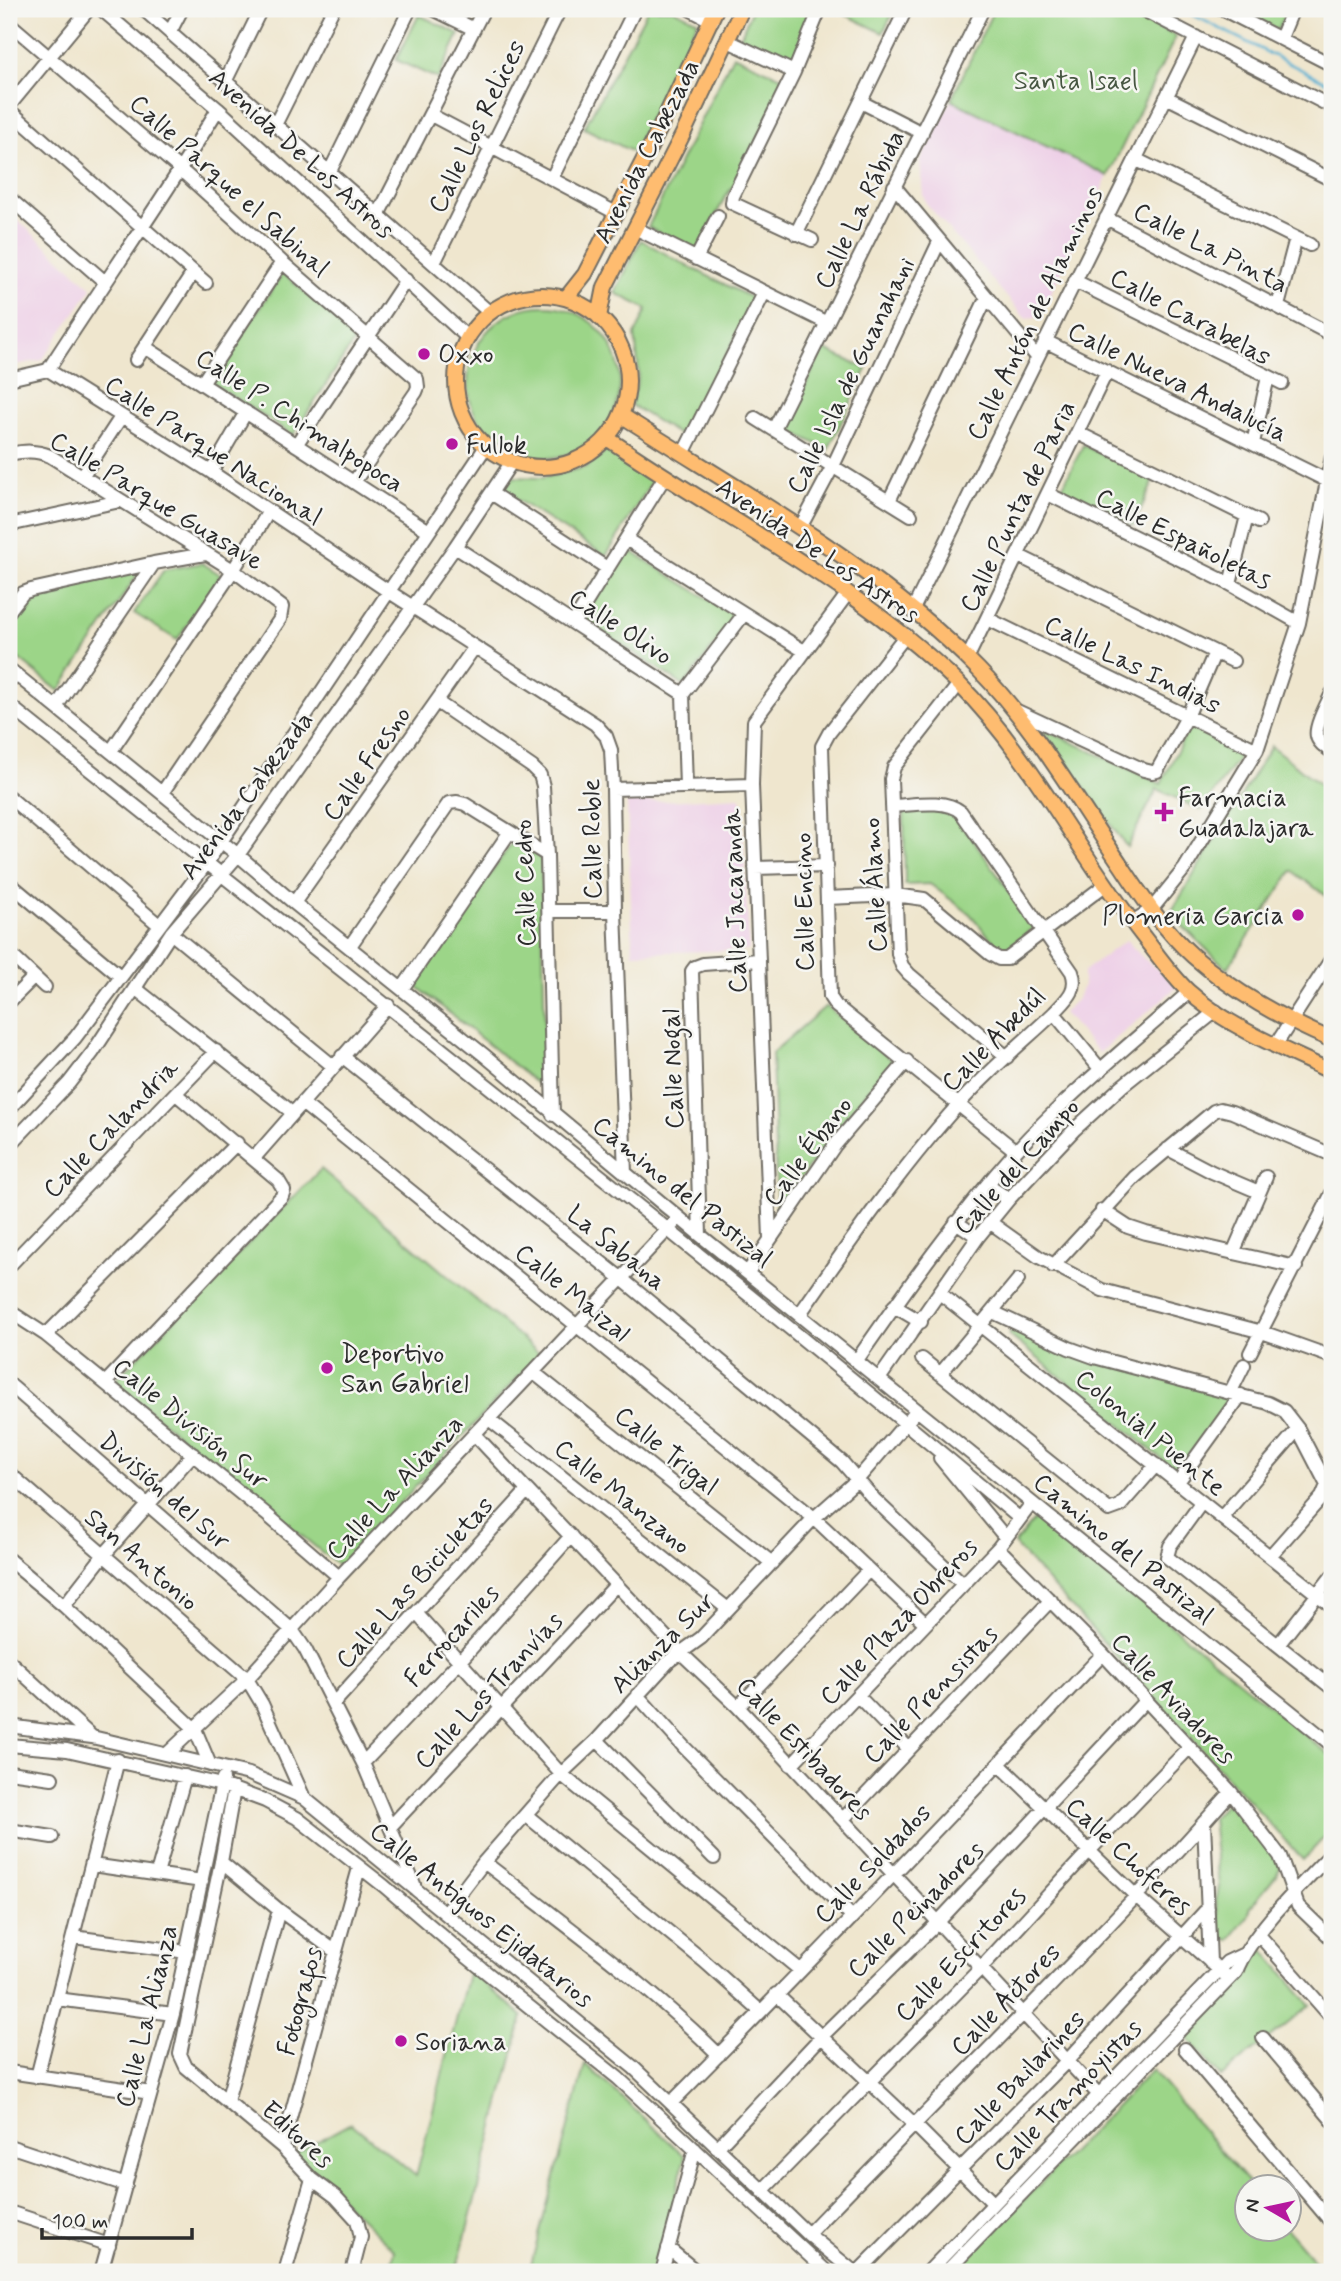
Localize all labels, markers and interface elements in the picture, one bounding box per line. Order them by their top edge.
street label: Calle Los Relices [421,35,534,219]
street label: Avenida Cabezada [587,54,709,250]
street label: Avenida De Los Astros [201,62,401,247]
park label: Santa Isael [1014,65,1138,99]
street label: Calle Parque el Sabinal [121,87,336,286]
street label: Calle La Rábida [808,125,914,295]
street label: Calle Antón de Alaminos [960,181,1112,446]
street label: Calle La Pinta [1127,195,1293,302]
street label: Calle Isla de Guanahani [780,252,924,500]
street label: Calle Carabelas [1104,261,1276,374]
street label: Calle Nueva Andalucía [1062,315,1293,451]
place label: Oxxo [438,339,494,373]
street label: Calle P. Chimalpopoca [188,342,409,502]
marker: Oxxo [416,346,432,362]
street label: Calle Parque Nacional [98,368,328,535]
street label: Calle Punta de Paria [953,395,1085,618]
street label: Calle Parque Guasave [43,424,269,579]
place label: Fullok [466,429,527,463]
marker: Fullok [444,436,460,452]
street label: Avenida De Los Astros [708,471,925,633]
street label: Calle Españoletas [1089,481,1277,599]
street label: Calle Olivo [562,582,678,674]
street label: Calle Las Indias [1038,608,1226,723]
street label: Calle Fresno [316,700,420,828]
street label: Avenida Cabezada [173,705,322,887]
street label: Calle Roble [575,778,611,900]
place label: Farmacia Guadalajara [1178,782,1314,846]
marker: Farmacia Guadalajara [1156,804,1172,820]
street label: Calle Jacaranda [716,808,756,994]
street label: Calle Álamo [854,817,897,953]
street label: Calle Cedro [507,819,545,947]
street label: Calle Encino [787,832,823,972]
place label: Plomeria Garcia [1102,900,1284,934]
marker: Plomeria Garcia [1290,907,1306,923]
street label: Calle Abedúl [935,981,1054,1100]
street label: Calle Nogal [655,1008,696,1130]
street label: Calle Calandria [36,1052,187,1206]
street label: Calle Ébano [755,1089,861,1214]
street label: Calle del Campo [947,1092,1088,1243]
street label: Camino del Pastizal [584,1109,779,1276]
street label: La Sabana [559,1198,672,1299]
street label: Calle Maizal [507,1237,637,1351]
place label: Deportivo San Gabriel [341,1338,469,1402]
street label: Calle División Sur [105,1351,275,1499]
marker: Deportivo San Gabriel [319,1360,335,1376]
street label: Colonial Puente [1068,1362,1232,1505]
street label: Calle Trigal [605,1399,725,1506]
street label: Calle La Alianza [319,1408,472,1568]
street label: División del Sur [91,1425,237,1558]
street label: Calle Manzano [547,1432,697,1563]
street label: Camino del Pastizal [1025,1466,1220,1633]
street label: Calle Las Bicicletas [329,1490,502,1677]
street label: San Antonio [76,1502,205,1619]
street label: Calle Plaza Obreros [813,1531,986,1713]
street label: Ferrocariles [397,1578,508,1695]
street label: Alianza Sur [604,1585,723,1702]
street label: Calle Los Tranvías [408,1605,571,1777]
street label: Calle Prensistas [856,1619,1006,1772]
street label: Calle Aviadores [1103,1626,1242,1773]
street label: Calle Estibadores [728,1670,879,1829]
street label: Calle Choferes [1057,1790,1198,1925]
street label: Calle Soldados [807,1797,939,1932]
street label: Calle Antiguos Ejidatarios [362,1815,600,2016]
street label: Calle Peinadores [840,1834,992,1986]
street label: Calle Escritores [888,1880,1035,2030]
street label: Calle La Alianza [109,1922,187,2111]
street label: Calle Actores [944,1937,1069,2064]
street label: Fotografos [270,1943,334,2060]
street label: Calle Bailarines [947,2003,1094,2153]
street label: Calle Tramoyistas [987,2013,1150,2180]
place label: Soriana [415,2026,507,2060]
marker: Soriana [393,2033,409,2049]
street label: Editores [253,2094,340,2177]
north arrow [1232,2172,1302,2242]
scale bar [42,2197,192,2241]
text: N [1239,2197,1266,2214]
text: 100 m [52,2208,108,2236]

